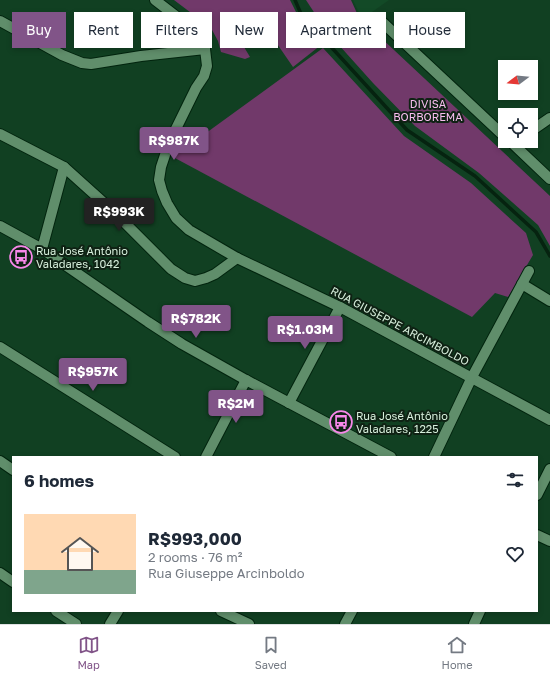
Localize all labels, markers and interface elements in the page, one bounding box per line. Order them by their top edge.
chip: Buy [12,12,66,48]
chip: Rent [74,12,133,48]
chip: Filters [141,12,212,48]
chip: New [220,12,278,48]
chip: Apartment [286,12,386,48]
chip: House [394,12,465,48]
north arrow [498,60,538,100]
map controls [498,60,538,148]
park label: DIVISA BORBOREMA [393,97,463,123]
button: locate [498,108,538,148]
pin: R$987K [141,127,207,161]
text: R$987K [149,132,199,148]
pin: R$993K [86,198,152,232]
text: R$993K [93,203,145,219]
bus stop icon: Rua José Antônio Valadares, 1042 [8,244,34,270]
place label: Rua José Antônio Valadares, 1042 [36,244,128,270]
street label: RUA GIUSEPPE ARCIMBOLDO [329,283,472,368]
pin: R$782K [163,305,229,339]
text: R$782K [171,310,221,326]
pin: R$1.03M [268,316,342,350]
text: R$1.03M [277,321,333,337]
pin: R$957K [60,358,126,392]
text: R$957K [68,363,118,379]
pin: R$2M [212,390,260,424]
text: R$2M [217,395,255,411]
bus stop icon: Rua José Antônio Valadares, 1225 [328,409,354,435]
place label: Rua José Antônio Valadares, 1225 [356,409,448,435]
icon: filters [504,469,526,491]
text: 6 homes [24,470,94,491]
text: R$993,000 [148,528,242,549]
icon: home [56,530,104,578]
icon: heart [504,543,526,565]
text: 2 rooms · 76 m² [148,549,242,565]
text: Rua Giuseppe Arcinboldo [148,565,305,581]
tab: Map [77,634,100,671]
tab: Saved [255,634,287,671]
tab: Home [442,634,473,671]

